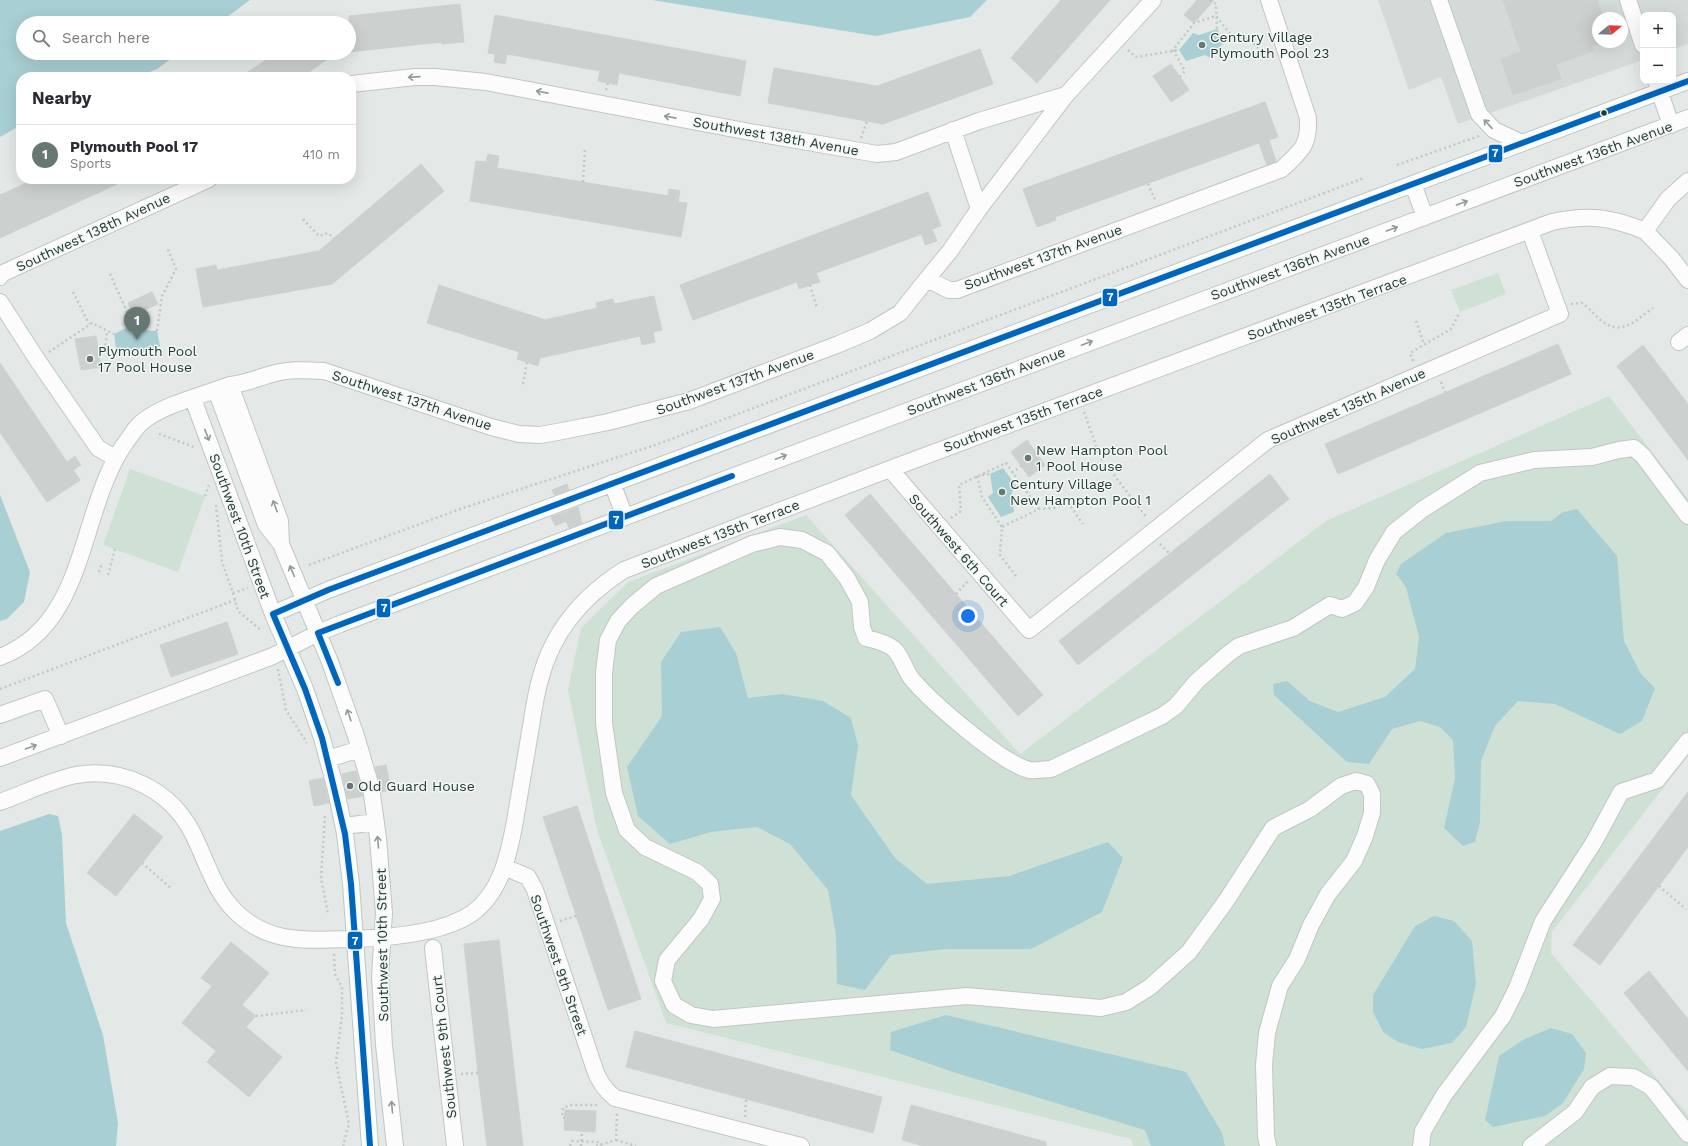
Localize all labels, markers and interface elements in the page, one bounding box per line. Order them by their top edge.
north arrow [1592,12,1628,48]
map controls [1640,12,1676,84]
button: + [1640,12,1676,48]
search box [16,16,356,60]
icon: search [30,27,52,49]
text: Search here [62,29,150,47]
place label: Century Village Plymouth Pool 23 [1210,29,1330,61]
marker: Century Village Plymouth Pool 23 [1197,40,1207,50]
button: − [1640,48,1676,84]
one-way arrow [408,74,421,81]
text: Nearby [32,88,91,108]
one-way arrow [536,88,549,96]
unlabelled marker [1599,108,1609,118]
one-way arrow [664,112,677,120]
street label: Southwest 138th Avenue [692,114,860,158]
street label: Southwest 136th Avenue [1511,118,1675,190]
one-way arrow [1483,119,1493,129]
text: Plymouth Pool 17 [70,138,198,156]
line badge: 7 [1488,144,1503,163]
text: 1 [42,147,48,162]
text: 410 m [302,147,340,162]
text: 7 [1492,147,1499,160]
text: Sports [70,156,111,171]
street label: Southwest 138th Avenue [13,189,173,275]
one-way arrow [1455,199,1468,206]
street label: Southwest 137th Avenue [962,221,1124,293]
one-way arrow [1386,224,1398,232]
street label: Southwest 136th Avenue [1208,231,1372,303]
street label: Southwest 135th Terrace [1245,271,1409,343]
line badge: 7 [1102,288,1118,307]
text: 7 [1107,291,1114,304]
pin: 1 [124,307,150,340]
one-way arrow [1080,339,1093,346]
place label: Plymouth Pool 17 Pool House [98,343,198,375]
street label: Southwest 136th Avenue [905,343,1067,419]
street label: Southwest 137th Avenue [654,346,816,418]
marker: Plymouth Pool 17 Pool House [85,354,95,364]
street label: Southwest 135th Avenue [1268,365,1428,447]
street label: Southwest 137th Avenue [330,367,494,433]
street label: Southwest 135th Terrace [941,383,1105,455]
one-way arrow [203,429,211,441]
place label: New Hampton Pool 1 Pool House [1036,442,1168,474]
street label: Southwest 10th Street [206,451,274,601]
one-way arrow [775,453,787,461]
marker: New Hampton Pool 1 Pool House [1023,453,1033,463]
place label: Century Village New Hampton Pool 1 [1010,476,1151,508]
marker: Century Village New Hampton Pool 1 [997,487,1007,497]
street label: Southwest 6th Court [906,491,1012,610]
street label: Southwest 135th Terrace [638,496,802,572]
one-way arrow [270,501,278,513]
line badge: 7 [608,510,624,530]
text: 7 [613,514,620,527]
one-way arrow [287,566,295,578]
line badge: 7 [376,598,391,618]
text: 7 [381,602,388,615]
your location [958,606,978,626]
one-way arrow [345,709,352,722]
one-way arrow [24,743,37,750]
place label: Old Guard House [358,778,475,794]
marker: Old Guard House [345,781,355,791]
one-way arrow [375,836,382,849]
street label: Southwest 10th Street [373,868,391,1022]
street label: Southwest 9th Street [527,892,591,1038]
line badge: 7 [347,931,363,950]
text: 7 [352,935,359,948]
street label: Southwest 9th Court [429,975,459,1119]
one-way arrow [388,1101,395,1114]

